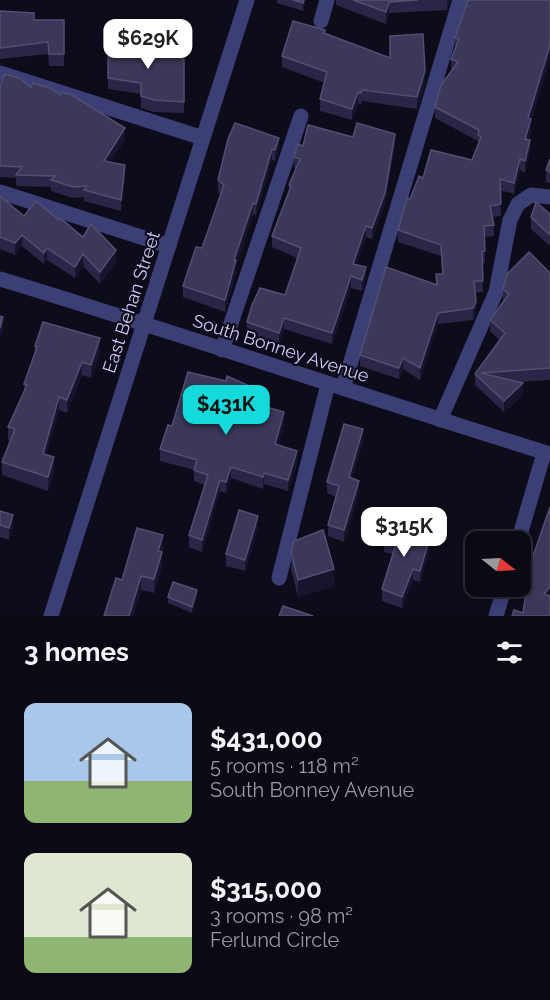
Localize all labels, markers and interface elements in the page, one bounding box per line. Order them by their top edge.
pin: $629K [106,19,190,70]
text: $629K [117,26,179,50]
street label: East Behan Street [98,228,164,376]
street label: South Bonney Avenue [190,310,372,387]
pin: $431K [184,385,268,436]
text: $431K [197,392,255,416]
pin: $315K [362,507,446,558]
text: $315K [375,514,433,538]
north arrow [465,531,531,597]
map controls [465,531,531,597]
icon: filters [493,636,526,669]
text: 3 homes [24,637,129,667]
text: $431,000 [210,724,323,754]
icon: home [72,727,144,799]
text: 5 rooms · 118 m² [210,754,359,778]
text: South Bonney Avenue [210,778,414,802]
text: $315,000 [210,874,322,904]
icon: home [72,877,144,949]
text: 3 rooms · 98 m² [210,904,353,928]
text: Ferlund Circle [210,928,339,952]

